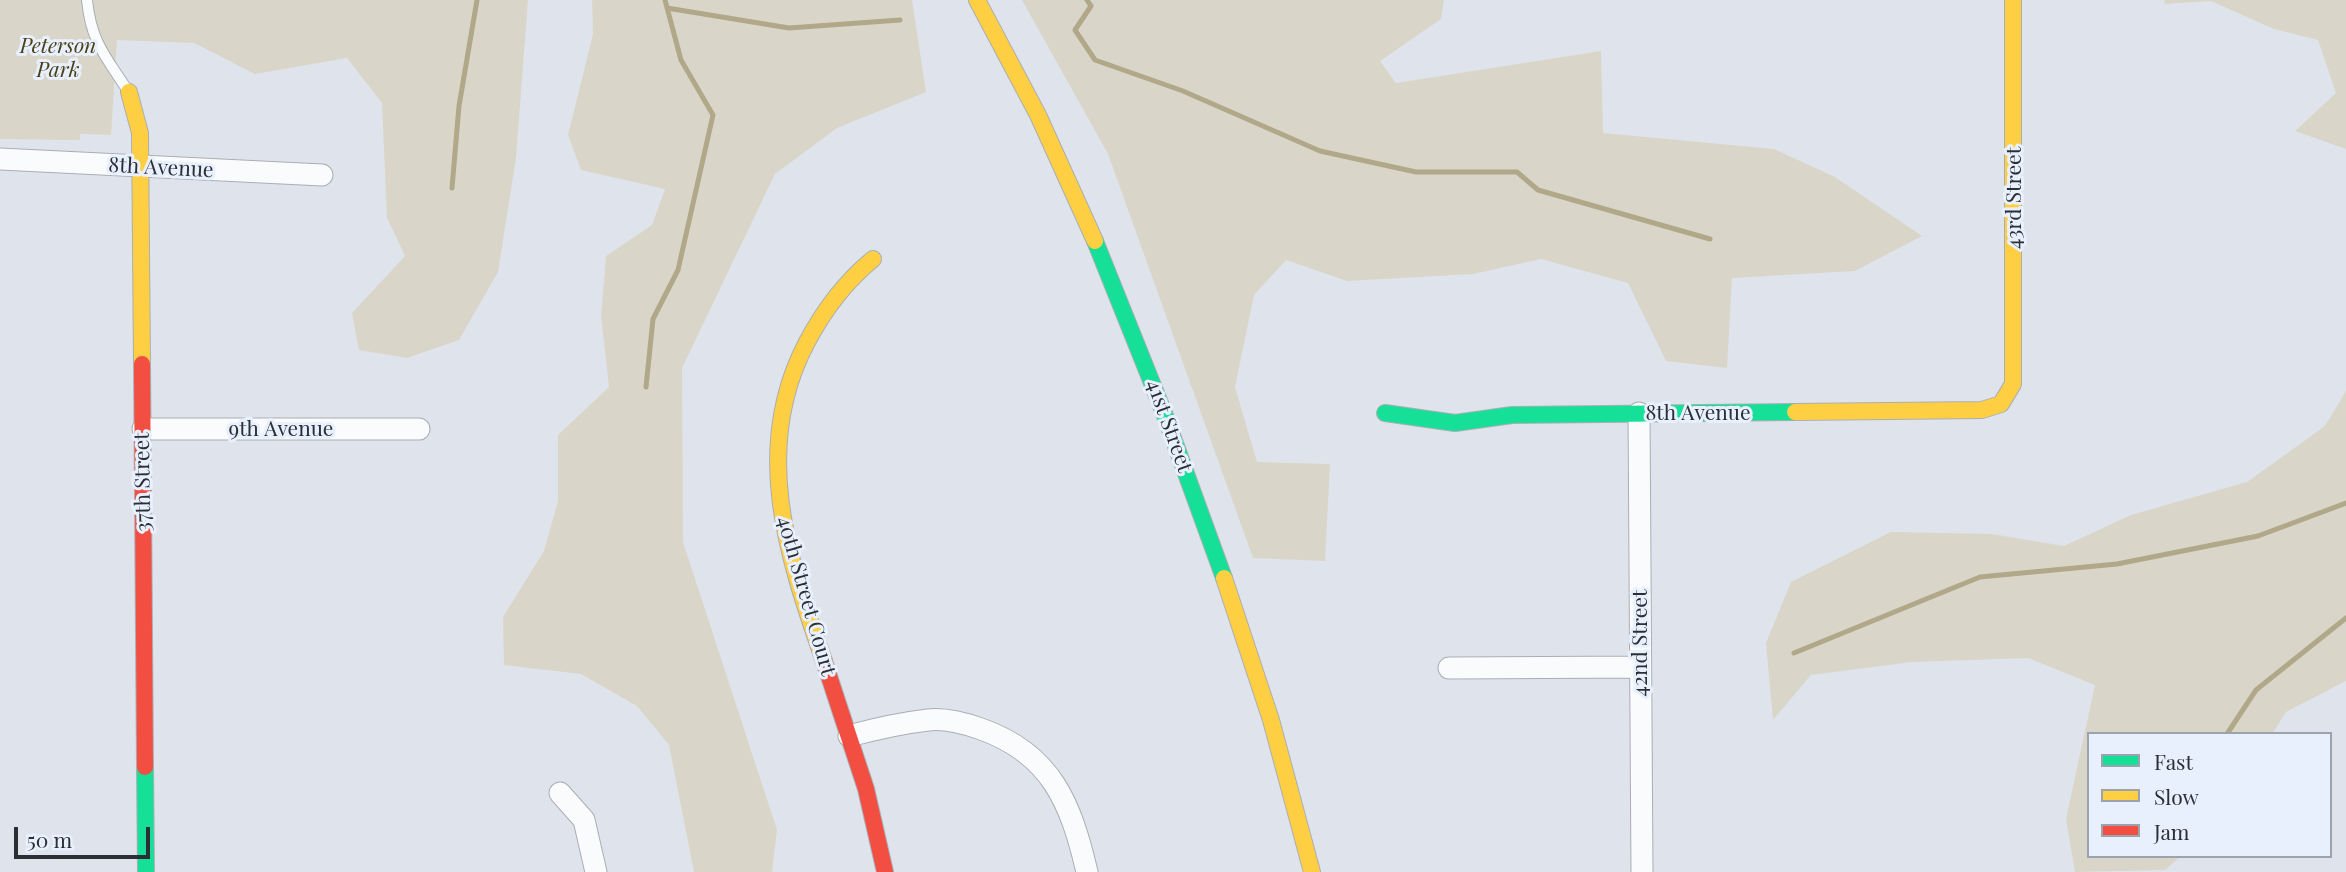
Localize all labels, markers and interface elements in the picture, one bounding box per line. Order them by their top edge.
park label: Peterson Park [20,33,96,83]
street label: 43rd Street [2001,147,2027,249]
street label: 8th Avenue [108,153,214,183]
street label: 41st Street [1141,376,1197,476]
street label: 8th Avenue [1645,400,1751,426]
street label: 9th Avenue [229,416,333,442]
street label: 37th Street [130,432,156,532]
street label: 40th Street Court [771,513,841,679]
street label: 42nd Street [1627,590,1653,696]
legend [2087,732,2332,858]
text: Fast [2154,747,2193,775]
text: Slow [2154,782,2199,810]
scale bar [18,812,154,856]
text: Jam [2154,817,2190,845]
text: 50 m [27,825,72,853]

